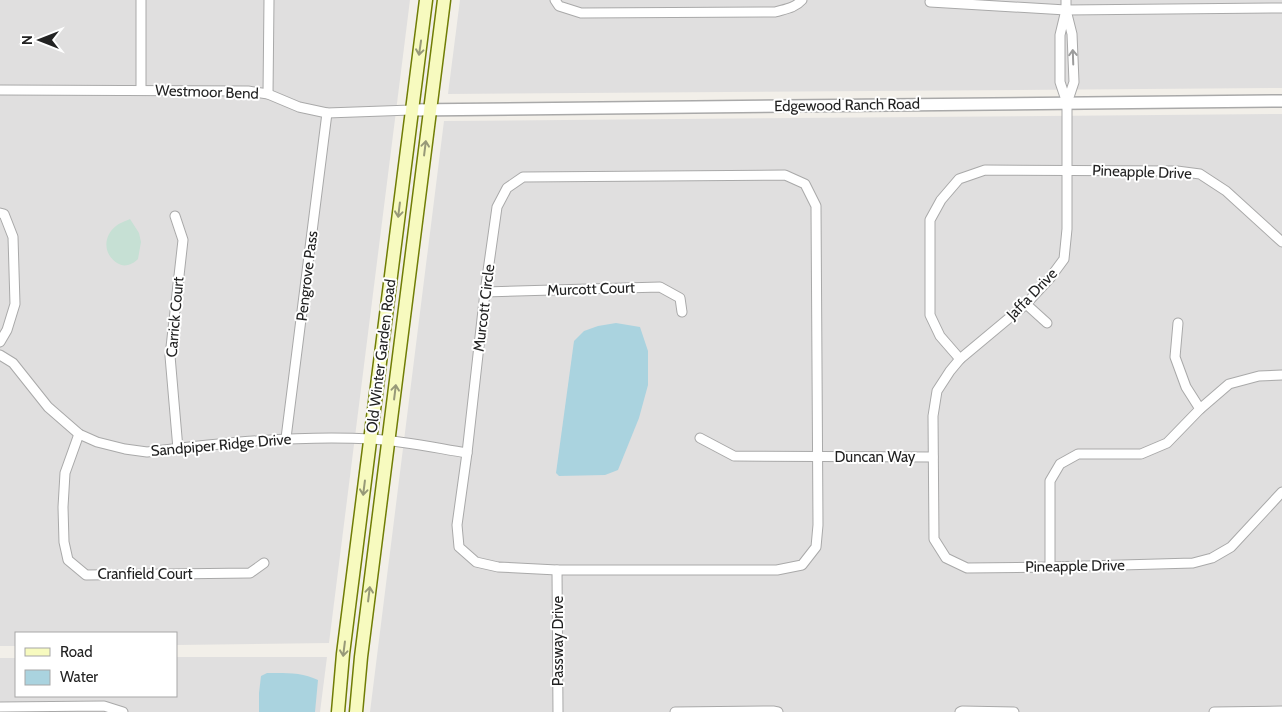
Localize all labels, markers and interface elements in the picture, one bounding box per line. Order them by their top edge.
north arrow [15,15,65,65]
text: N [18,35,36,45]
one-way arrow [414,40,424,56]
one-way arrow [1068,49,1078,66]
street label: Westmoor Bend [155,81,259,103]
street label: Edgewood Ranch Road [774,95,920,115]
one-way arrow [420,140,430,156]
street label: Pineapple Drive [1092,161,1193,183]
one-way arrow [394,201,404,217]
street label: Pengrove Pass [293,230,321,322]
street label: Murcott Circle [470,263,498,353]
street label: Jaffa Drive [1002,264,1061,324]
street label: Carrick Court [163,276,187,358]
street label: Old Winter Garden Road [363,278,399,434]
street label: Murcott Court [547,278,635,300]
one-way arrow [390,384,400,400]
street label: Sandpiper Ridge Drive [150,430,292,460]
street label: Duncan Way [835,448,916,466]
one-way arrow [359,479,369,495]
street label: Pineapple Drive [1025,556,1125,576]
street label: Cranfield Court [97,565,193,583]
one-way arrow [364,586,374,602]
street label: Passway Drive [549,596,567,686]
legend [15,632,178,697]
one-way arrow [339,640,349,656]
text: Road [60,643,93,661]
text: Water [60,668,98,686]

